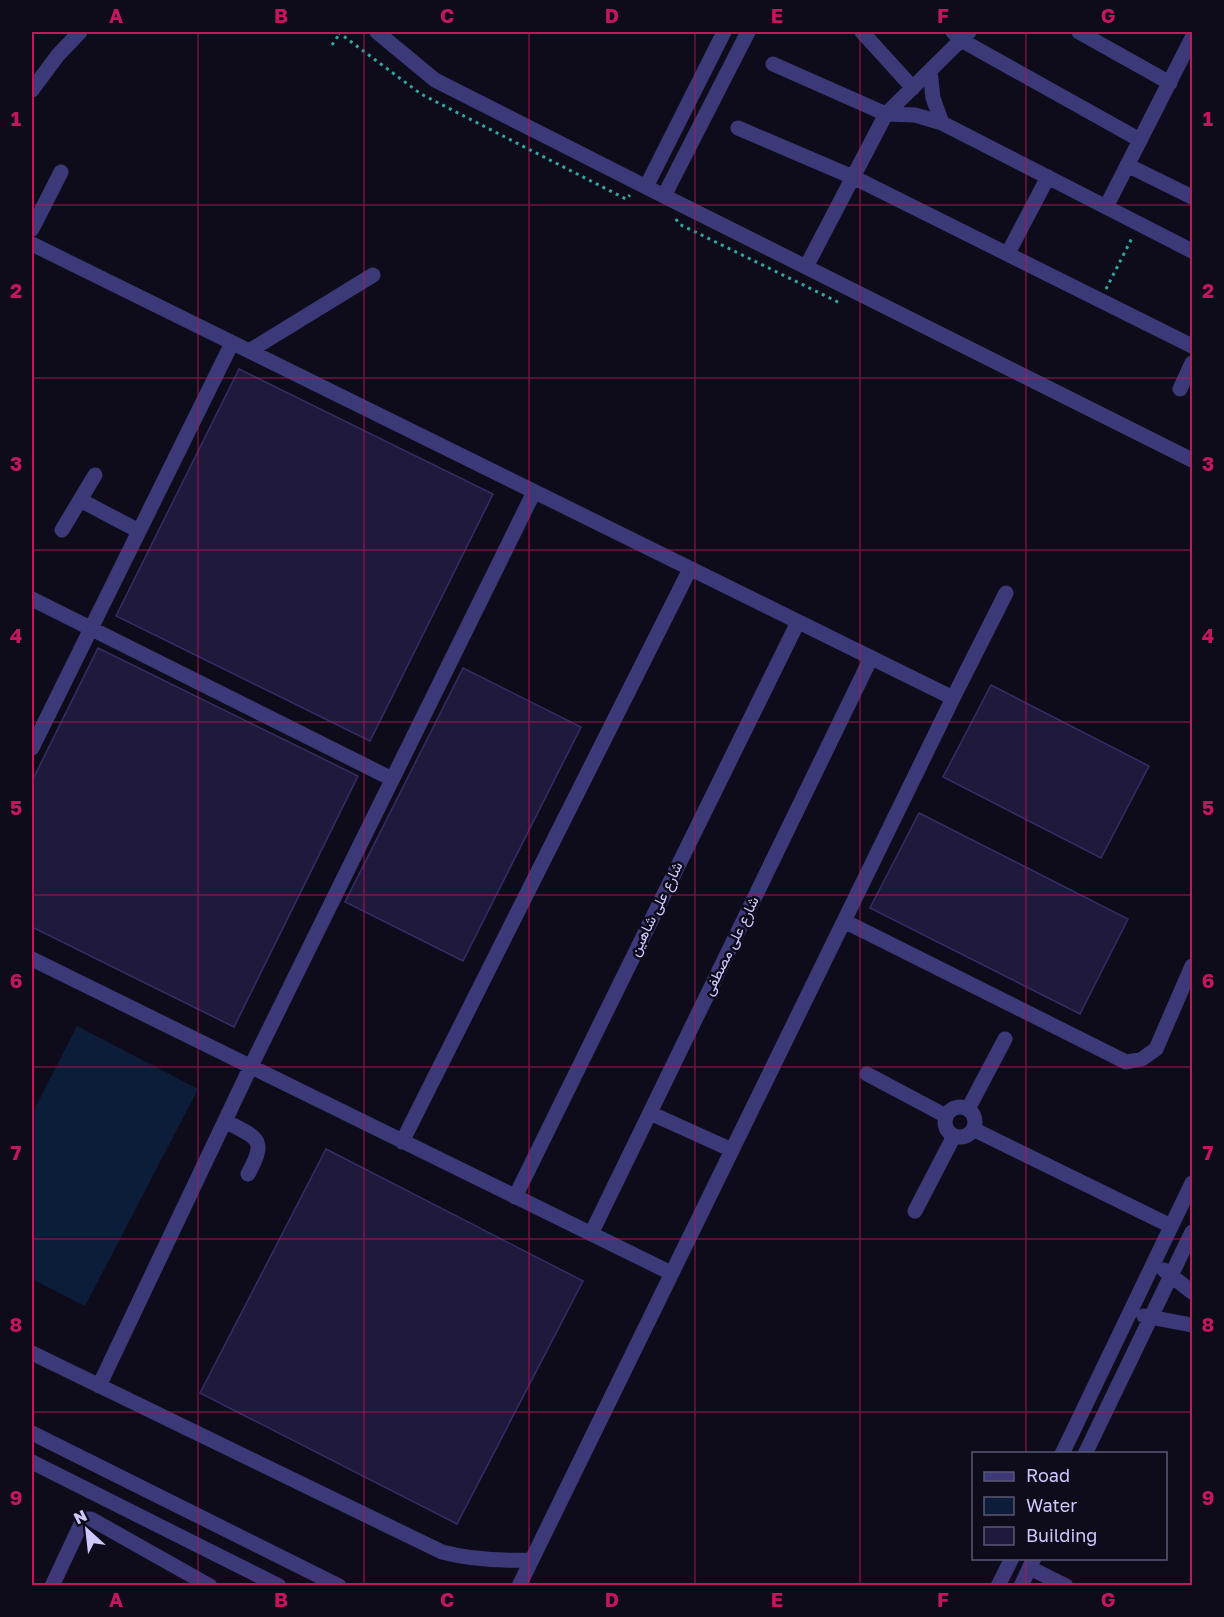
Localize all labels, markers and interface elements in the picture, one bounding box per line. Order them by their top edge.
text: A [109,3,123,27]
text: B [274,3,288,27]
text: C [440,3,454,27]
text: D [605,3,619,27]
text: E [771,3,783,27]
text: F [937,3,949,27]
text: G [1101,3,1115,27]
text: 1 [11,106,21,130]
text: 1 [1203,106,1213,130]
text: 2 [10,278,22,302]
text: 2 [1202,278,1214,302]
text: 3 [10,451,22,475]
text: 3 [1202,451,1214,475]
text: 4 [10,623,22,647]
text: 4 [1202,623,1214,647]
text: 5 [10,795,22,819]
text: 5 [1202,795,1214,819]
street label: شارع على شاهين [624,858,689,960]
street label: شارع على مصطفى [698,893,765,999]
text: 6 [10,968,22,992]
text: 6 [1202,968,1214,992]
text: 7 [11,1140,22,1164]
text: 7 [1203,1140,1214,1164]
text: 8 [10,1312,22,1336]
text: 8 [1202,1312,1214,1336]
legend [972,1452,1167,1560]
text: Road [1026,1464,1070,1486]
text: 9 [10,1485,22,1509]
text: 9 [1202,1485,1214,1509]
text: Water [1026,1494,1077,1516]
north arrow [57,1500,117,1560]
text: N [70,1505,90,1528]
text: Building [1026,1524,1097,1546]
text: A [109,1587,123,1611]
text: B [274,1587,288,1611]
text: C [440,1587,454,1611]
text: D [605,1587,619,1611]
text: E [771,1587,783,1611]
text: F [937,1587,949,1611]
text: G [1101,1587,1115,1611]

